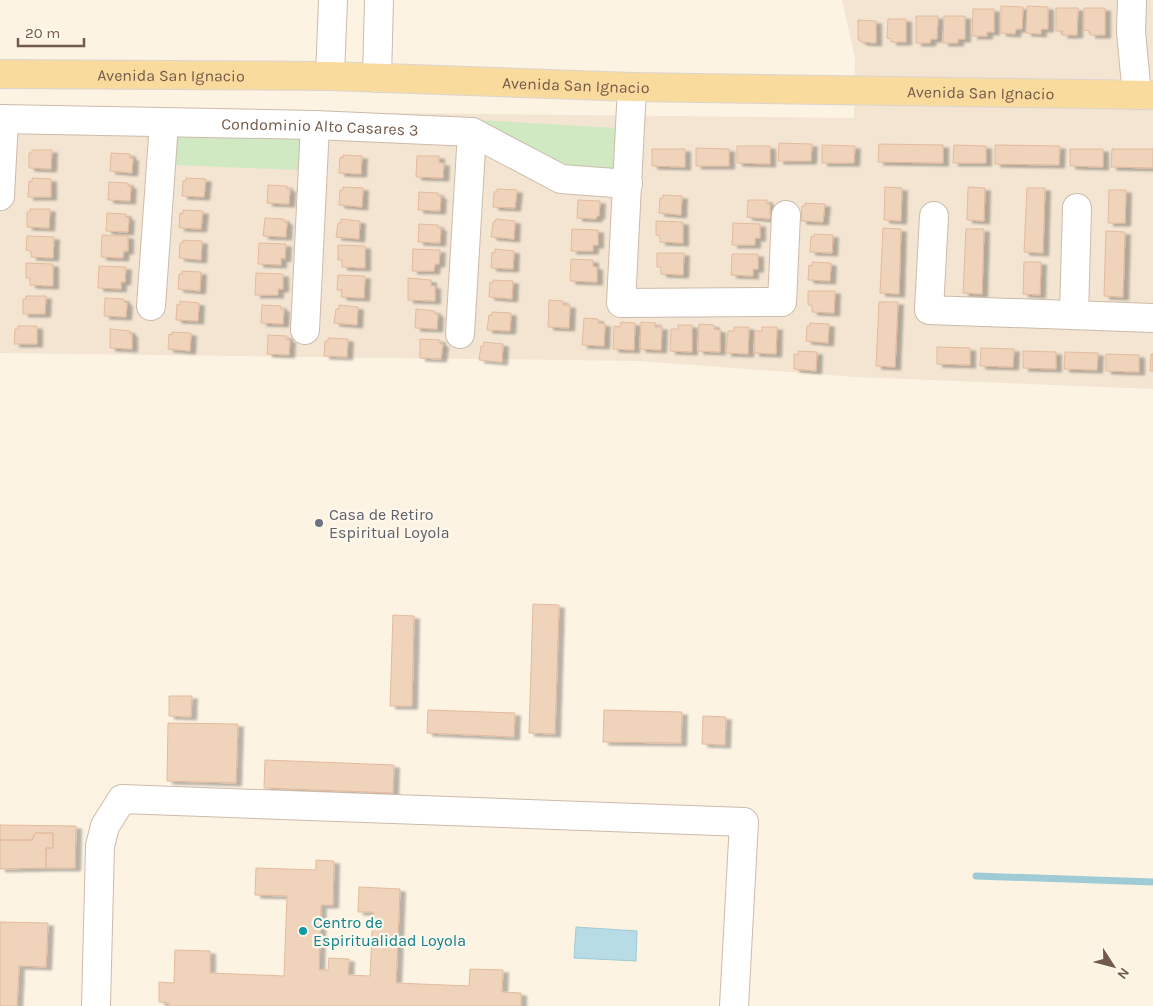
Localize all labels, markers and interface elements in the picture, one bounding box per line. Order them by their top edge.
scale bar [18,15,84,47]
text: 20 m [25,24,60,42]
street label: Avenida San Ignacio [97,66,245,85]
street label: Avenida San Ignacio [502,73,650,97]
street label: Avenida San Ignacio [907,82,1055,103]
street label: Condominio Alto Casares 3 [221,114,419,140]
place label: Casa de Retiro Espiritual Loyola [329,505,450,542]
marker: Casa de Retiro Espiritual Loyola [313,517,325,529]
place label: Centro de Espiritualidad Loyola [313,913,466,950]
marker: Centro de Espiritualidad Loyola [297,925,309,937]
north arrow [1088,941,1138,991]
text: N [1113,964,1133,982]

